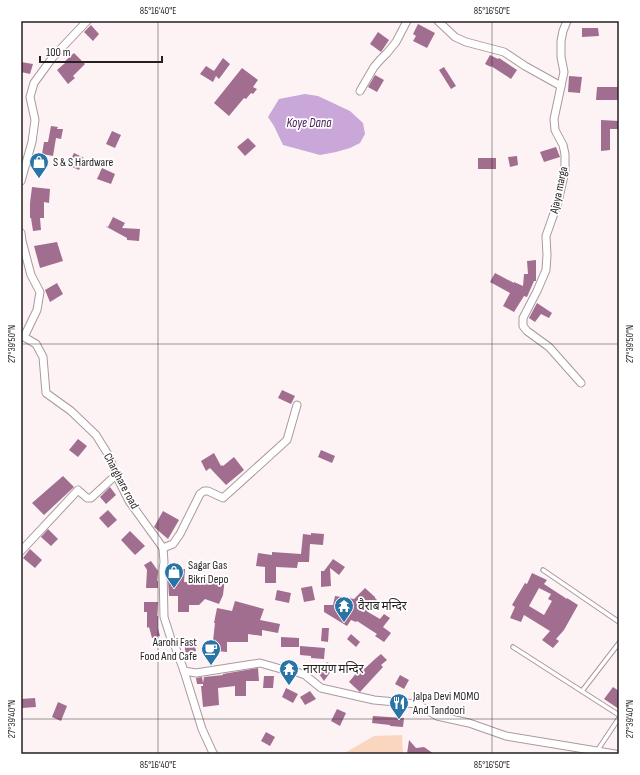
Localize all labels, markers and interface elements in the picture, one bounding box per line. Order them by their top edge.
text: 85°16'40"E [140,5,176,17]
text: 85°16'50"E [474,5,510,17]
scale bar [40,38,162,64]
text: 100 m [46,45,71,60]
water label: Koye Dana [287,115,332,131]
shop icon: S & S Hardware [28,151,50,179]
place label: S & S Hardware [53,155,113,170]
street label: Ajaya marga [546,165,571,216]
text: 27°39'50"N [6,325,18,363]
text: 27°39'50"N [624,325,636,363]
street label: Charghare road [100,451,142,511]
place label: Sagar Gas Bikri Depo [188,558,228,587]
shop icon: Sagar Gas Bikri Depo [163,561,185,589]
temple icon: वैराब मन्दिर [333,595,355,623]
place label: वैराब मन्दिर [358,598,408,614]
place label: Aarohi Fast Food And Cafe [140,635,197,664]
cafe icon: Aarohi Fast Food And Cafe [200,638,222,666]
temple icon: नारायण मन्दिर [278,658,300,686]
place label: नारायण मन्दिर [303,661,365,677]
place label: Jalpa Devi MOMO And Tandoori [412,689,479,718]
restaurant icon: Jalpa Devi MOMO And Tandoori [388,692,410,720]
text: 27°39'40"N [6,700,18,738]
text: 27°39'40"N [624,700,636,738]
text: 85°16'40"E [140,759,176,771]
text: 85°16'50"E [474,759,510,771]

